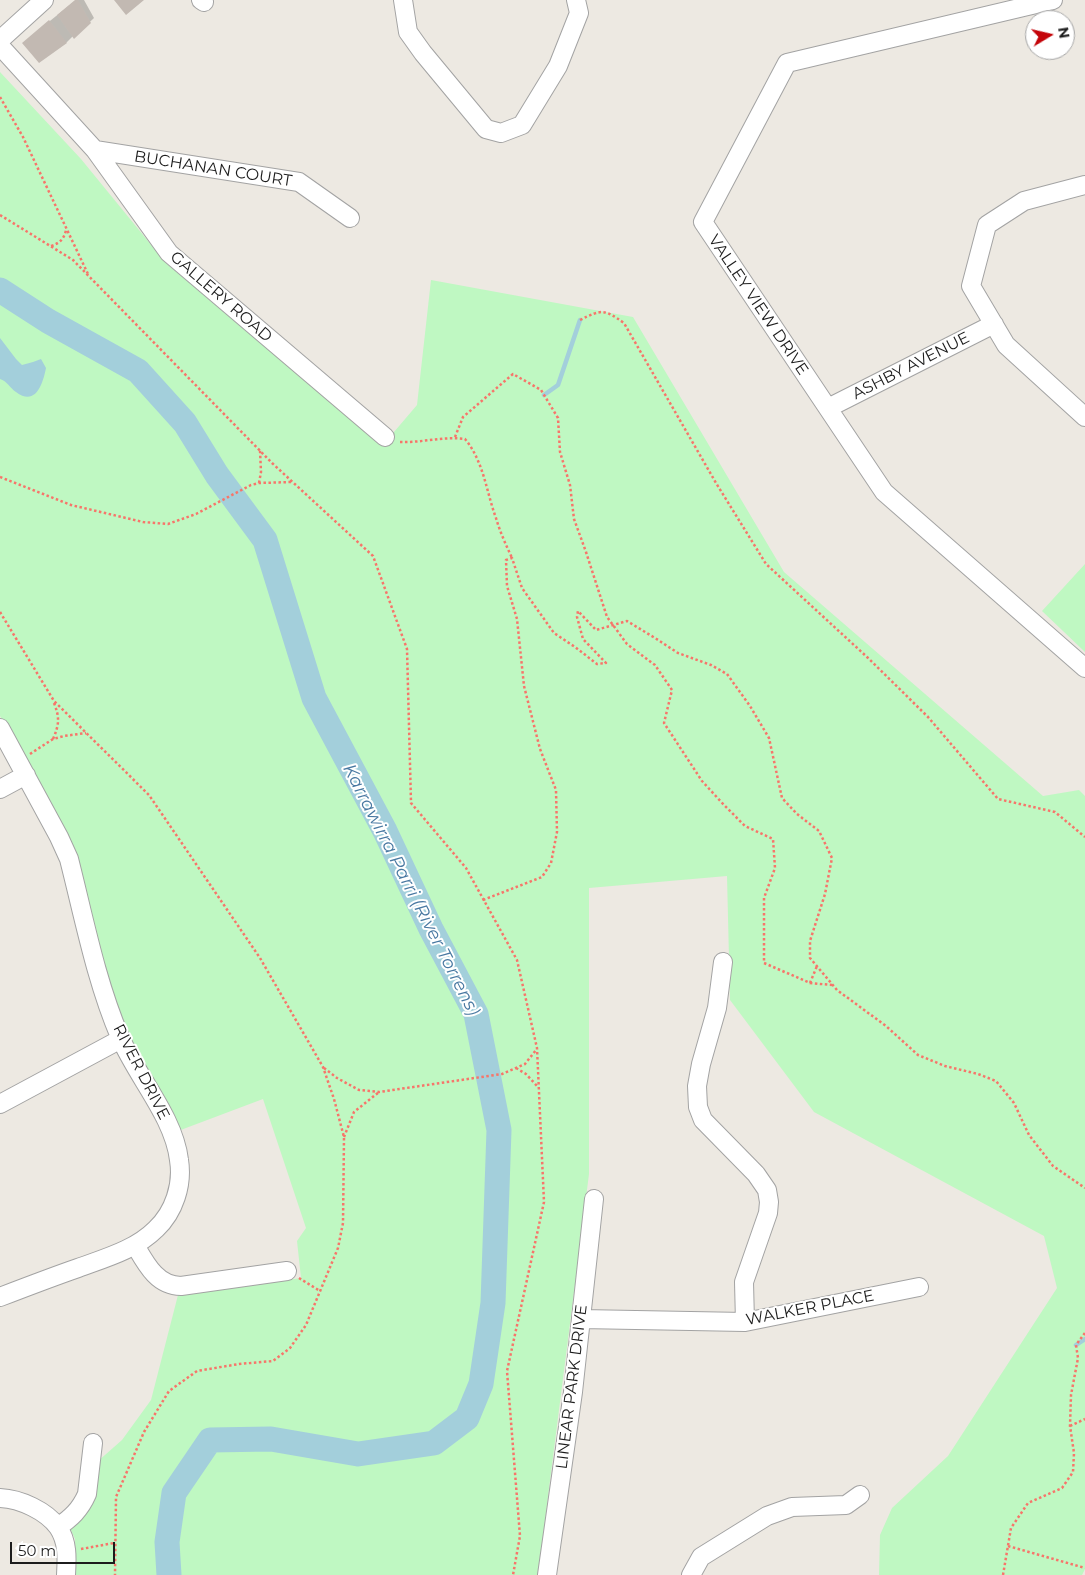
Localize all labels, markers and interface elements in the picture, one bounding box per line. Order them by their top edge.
north arrow [1025,10,1075,60]
text: N [1054,26,1074,40]
street label: BUCHANAN COURT [133,147,293,191]
street label: VALLEY VIEW DRIVE [704,231,812,379]
street label: GALLERY ROAD [166,248,276,346]
street label: ASHBY AVENUE [849,328,973,404]
water label: Karrawirra Parri (River Torrens) [338,761,484,1019]
street label: RIVER DRIVE [109,1021,173,1123]
street label: WALKER PLACE [744,1286,876,1330]
street label: LINEAR PARK DRIVE [552,1304,592,1470]
scale bar [12,1532,118,1564]
text: 50 m [18,1541,56,1560]

